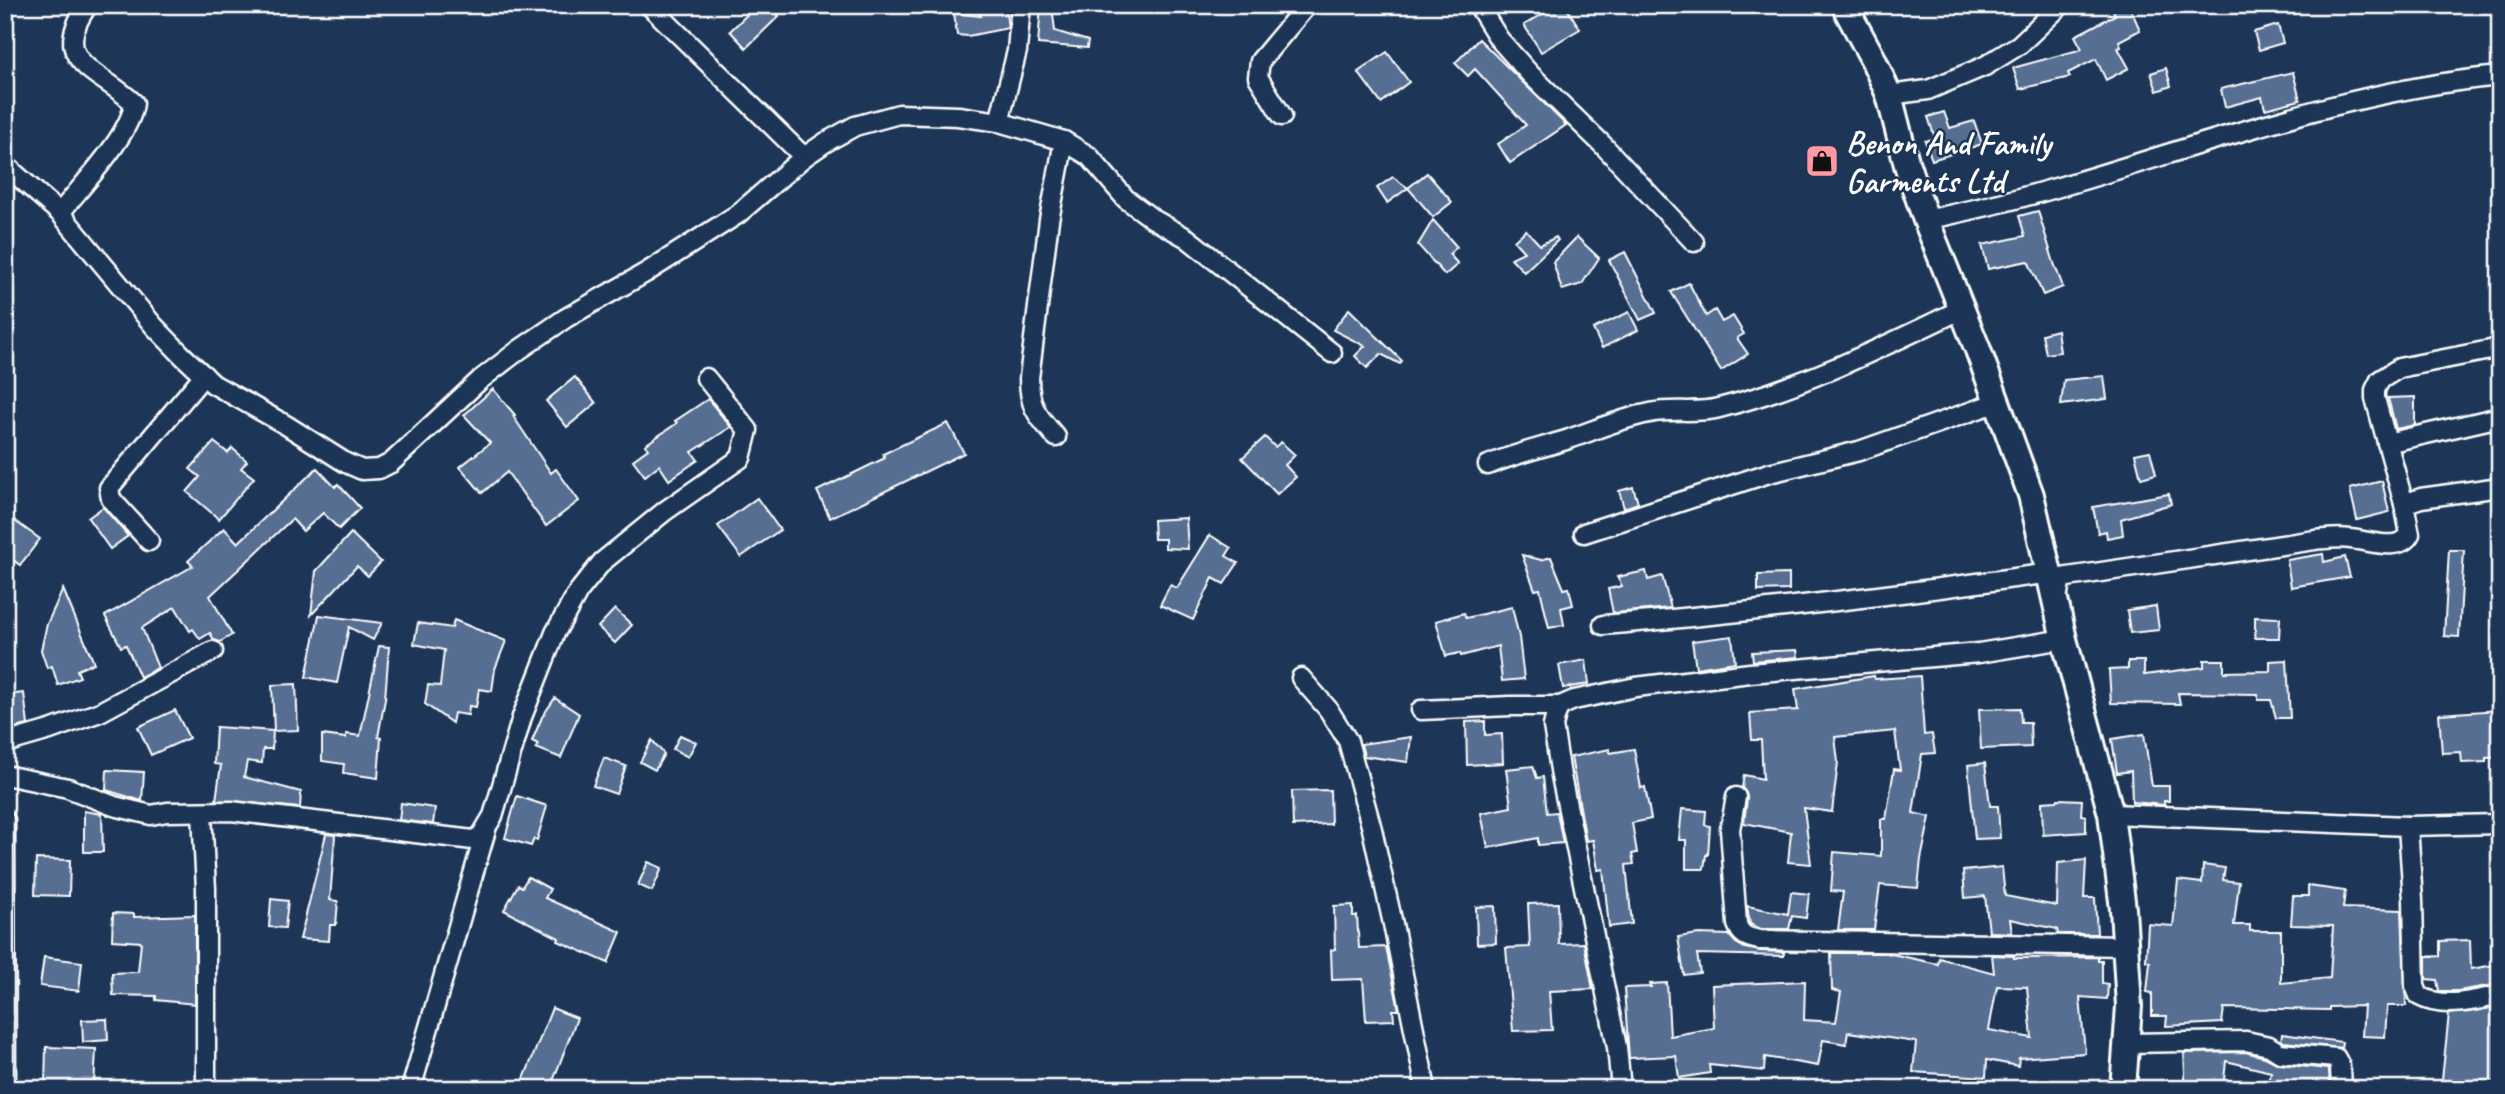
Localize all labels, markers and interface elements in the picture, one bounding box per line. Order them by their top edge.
place label: Benon And Family Garments Ltd [1846,122,2053,202]
shop icon: Benon And Family Garments Ltd [1803,142,1841,180]

